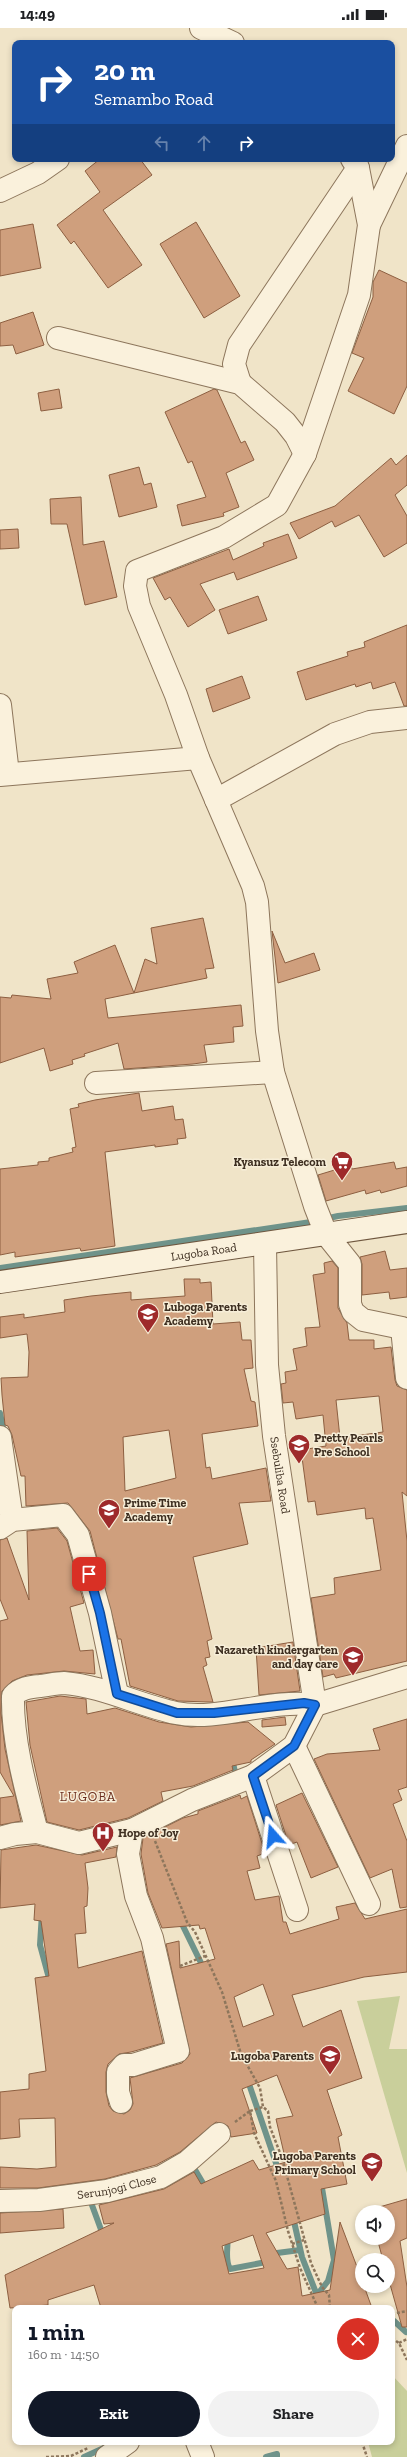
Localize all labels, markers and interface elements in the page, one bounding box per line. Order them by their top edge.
text: 14:49 [20,5,55,23]
text: 20 m [94,54,155,87]
icon: right [28,56,80,108]
text: Semambo Road [94,88,213,110]
icon: left [151,132,173,154]
icon: ahead [193,132,215,154]
icon: right [235,132,257,154]
supermarket icon: Kyansuz Telecom [329,1149,355,1182]
place label: Kyansuz Telecom [234,1155,326,1169]
street label: Lugoba Road [170,1240,238,1264]
place label: Luboga Parents Academy [164,1300,248,1328]
school or university icon: Luboga Parents Academy [135,1301,161,1334]
place label: Pretty Pearls Pre School [314,1431,384,1459]
school or university icon: Pretty Pearls Pre School [286,1432,312,1465]
street label: Ssebuliba Road [267,1436,293,1515]
place label: Prime Time Academy [124,1496,187,1524]
school or university icon: Prime Time Academy [96,1497,122,1530]
pin [72,1557,106,1591]
icon: arrive [78,1563,100,1585]
place label: Nazareth kindergarten and day care [215,1643,338,1671]
school or university icon: Nazareth kindergarten and day care [340,1644,366,1677]
district label: LUGOBA [60,1789,116,1804]
position arrow [252,1815,294,1857]
hospital icon: Hope of Joy [90,1820,116,1853]
place label: Hope of Joy [118,1826,179,1840]
school or university icon: Lugoba Parents [317,2043,343,2076]
place label: Lugoba Parents [231,2049,314,2063]
place label: Lugoba Parents Primary School [273,2149,357,2177]
school or university icon: Lugoba Parents Primary School [359,2150,385,2183]
street label: Serunjogi Close [76,2171,158,2202]
map controls [355,2205,395,2293]
button: sound [355,2205,395,2245]
button: search [355,2253,395,2293]
text: 1 min [28,2317,85,2346]
button: close [337,2318,379,2360]
text: 160 m · 14:50 [28,2347,99,2362]
button: Exit [28,2391,200,2437]
button: Share [208,2391,379,2437]

